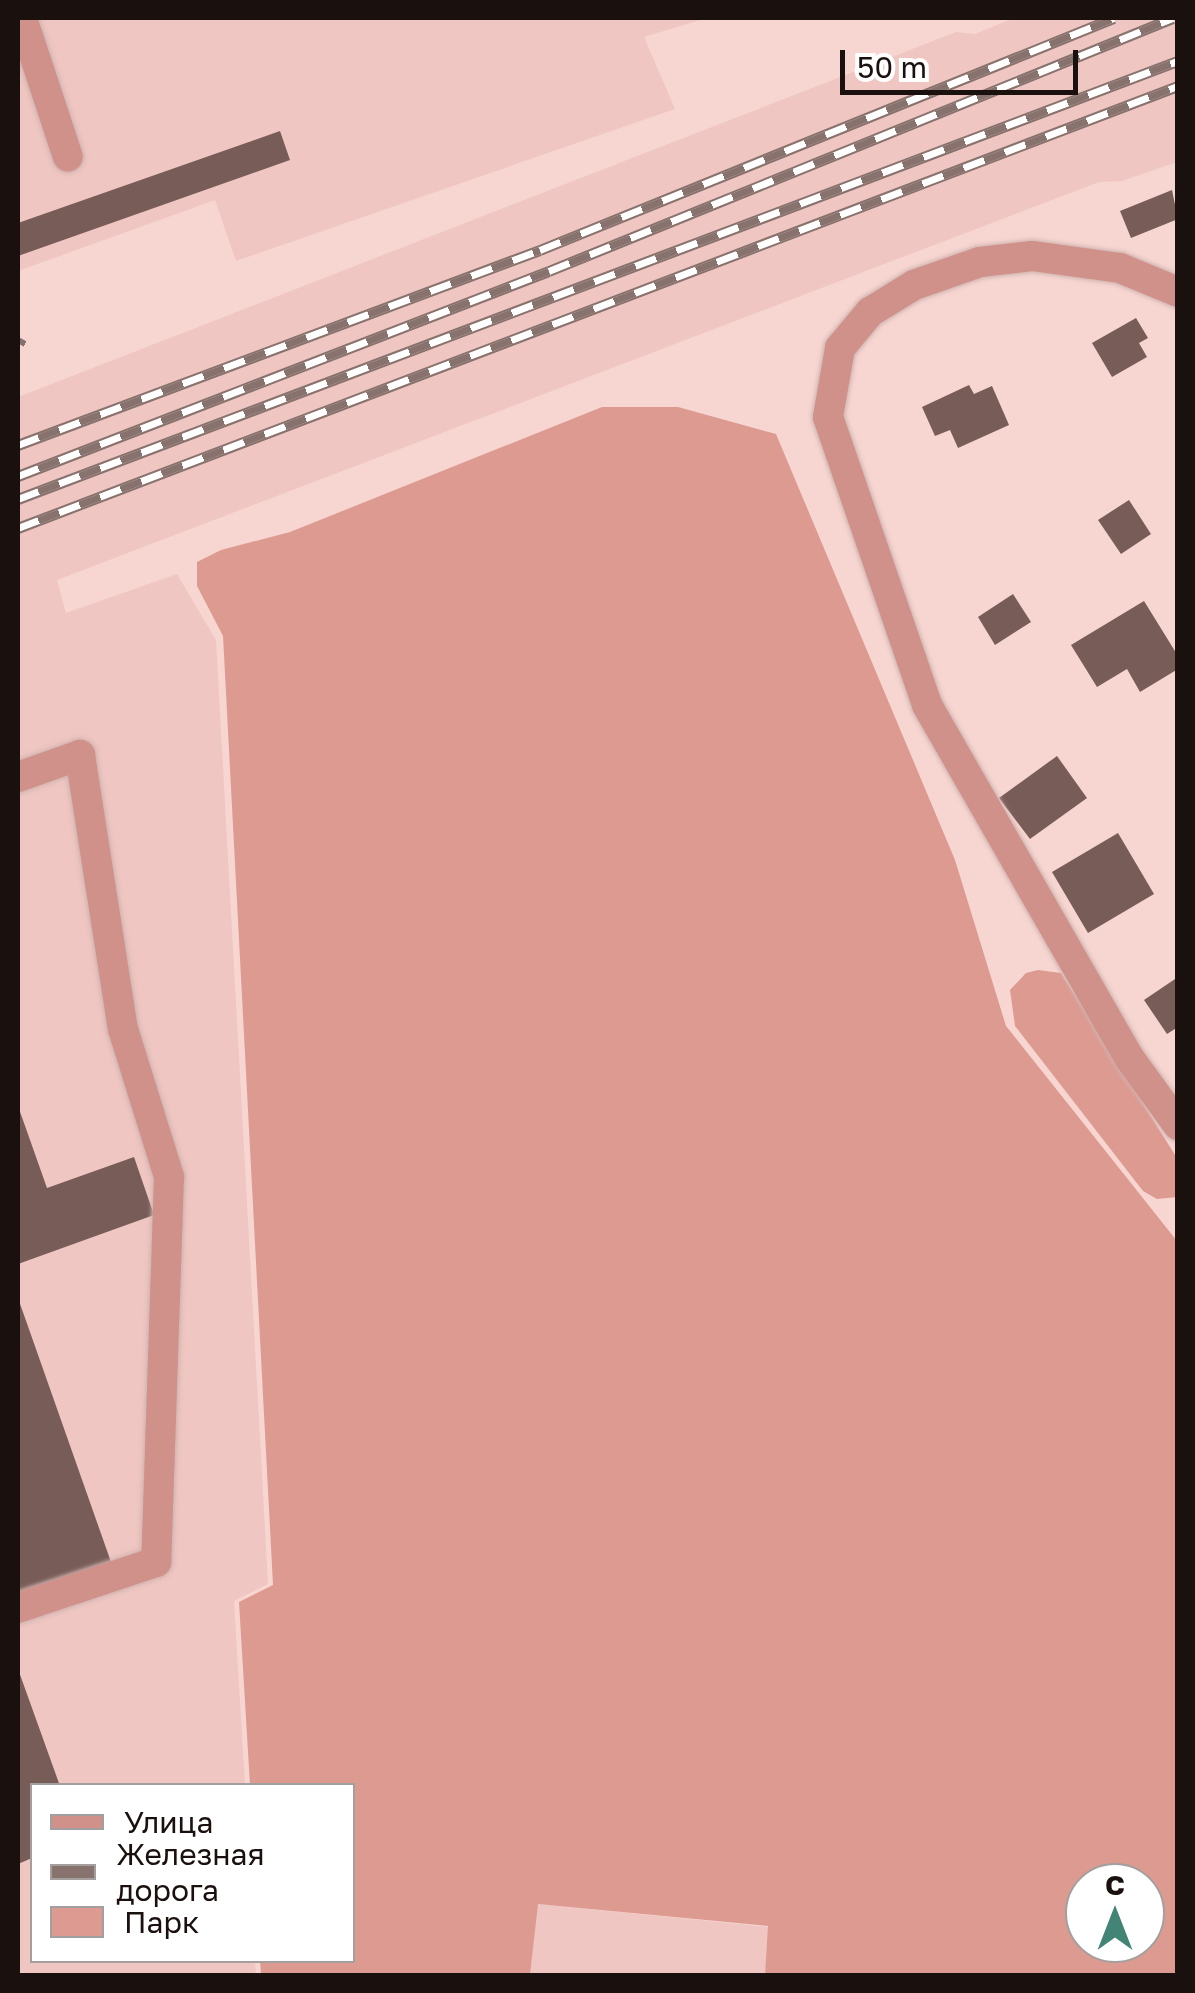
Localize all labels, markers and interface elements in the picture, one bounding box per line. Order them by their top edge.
scale bar [845,30,1082,92]
text: 50 m [857,49,927,85]
legend [30,1783,355,1963]
text: Улица [124,1804,213,1840]
text: Железная дорога [116,1836,265,1908]
north arrow [1065,1863,1165,1963]
text: С [1105,1868,1125,1901]
text: Парк [124,1904,199,1940]

